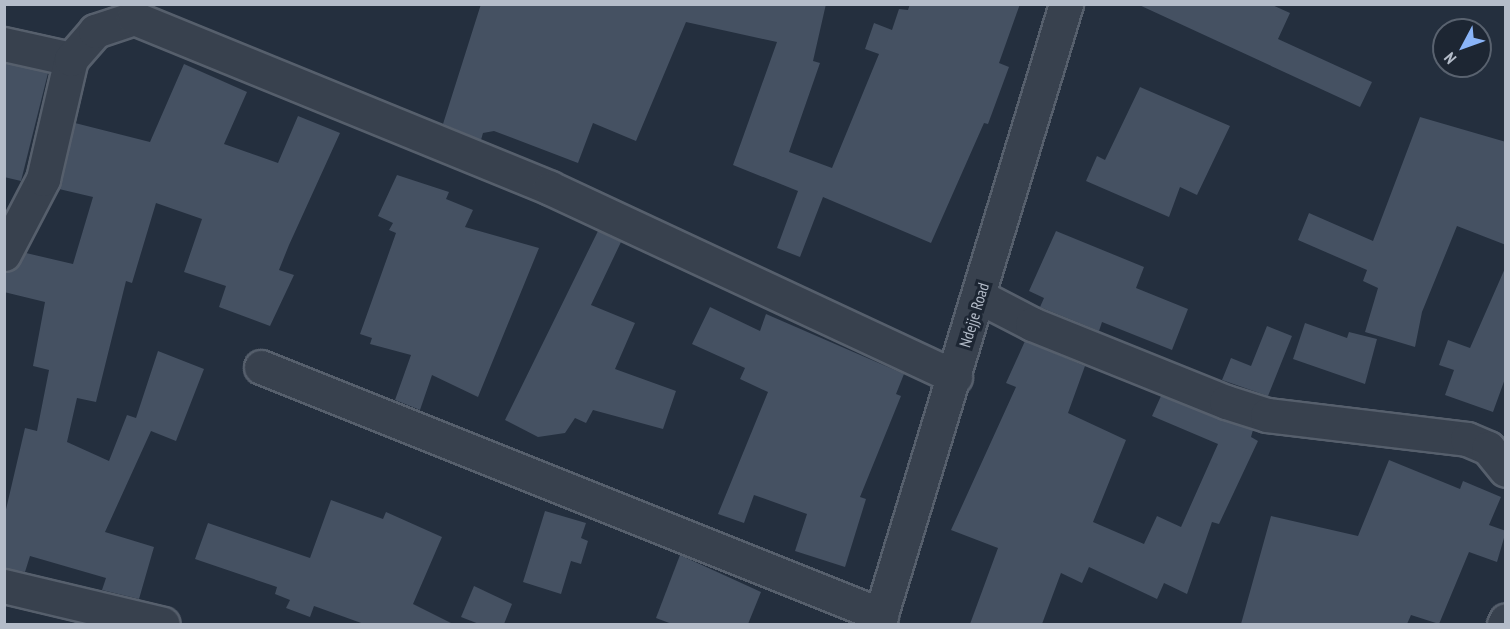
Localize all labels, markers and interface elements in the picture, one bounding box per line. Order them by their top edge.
north arrow [1432,18,1492,78]
text: N [1440,49,1460,68]
street label: Ndejje Road [955,280,993,350]

